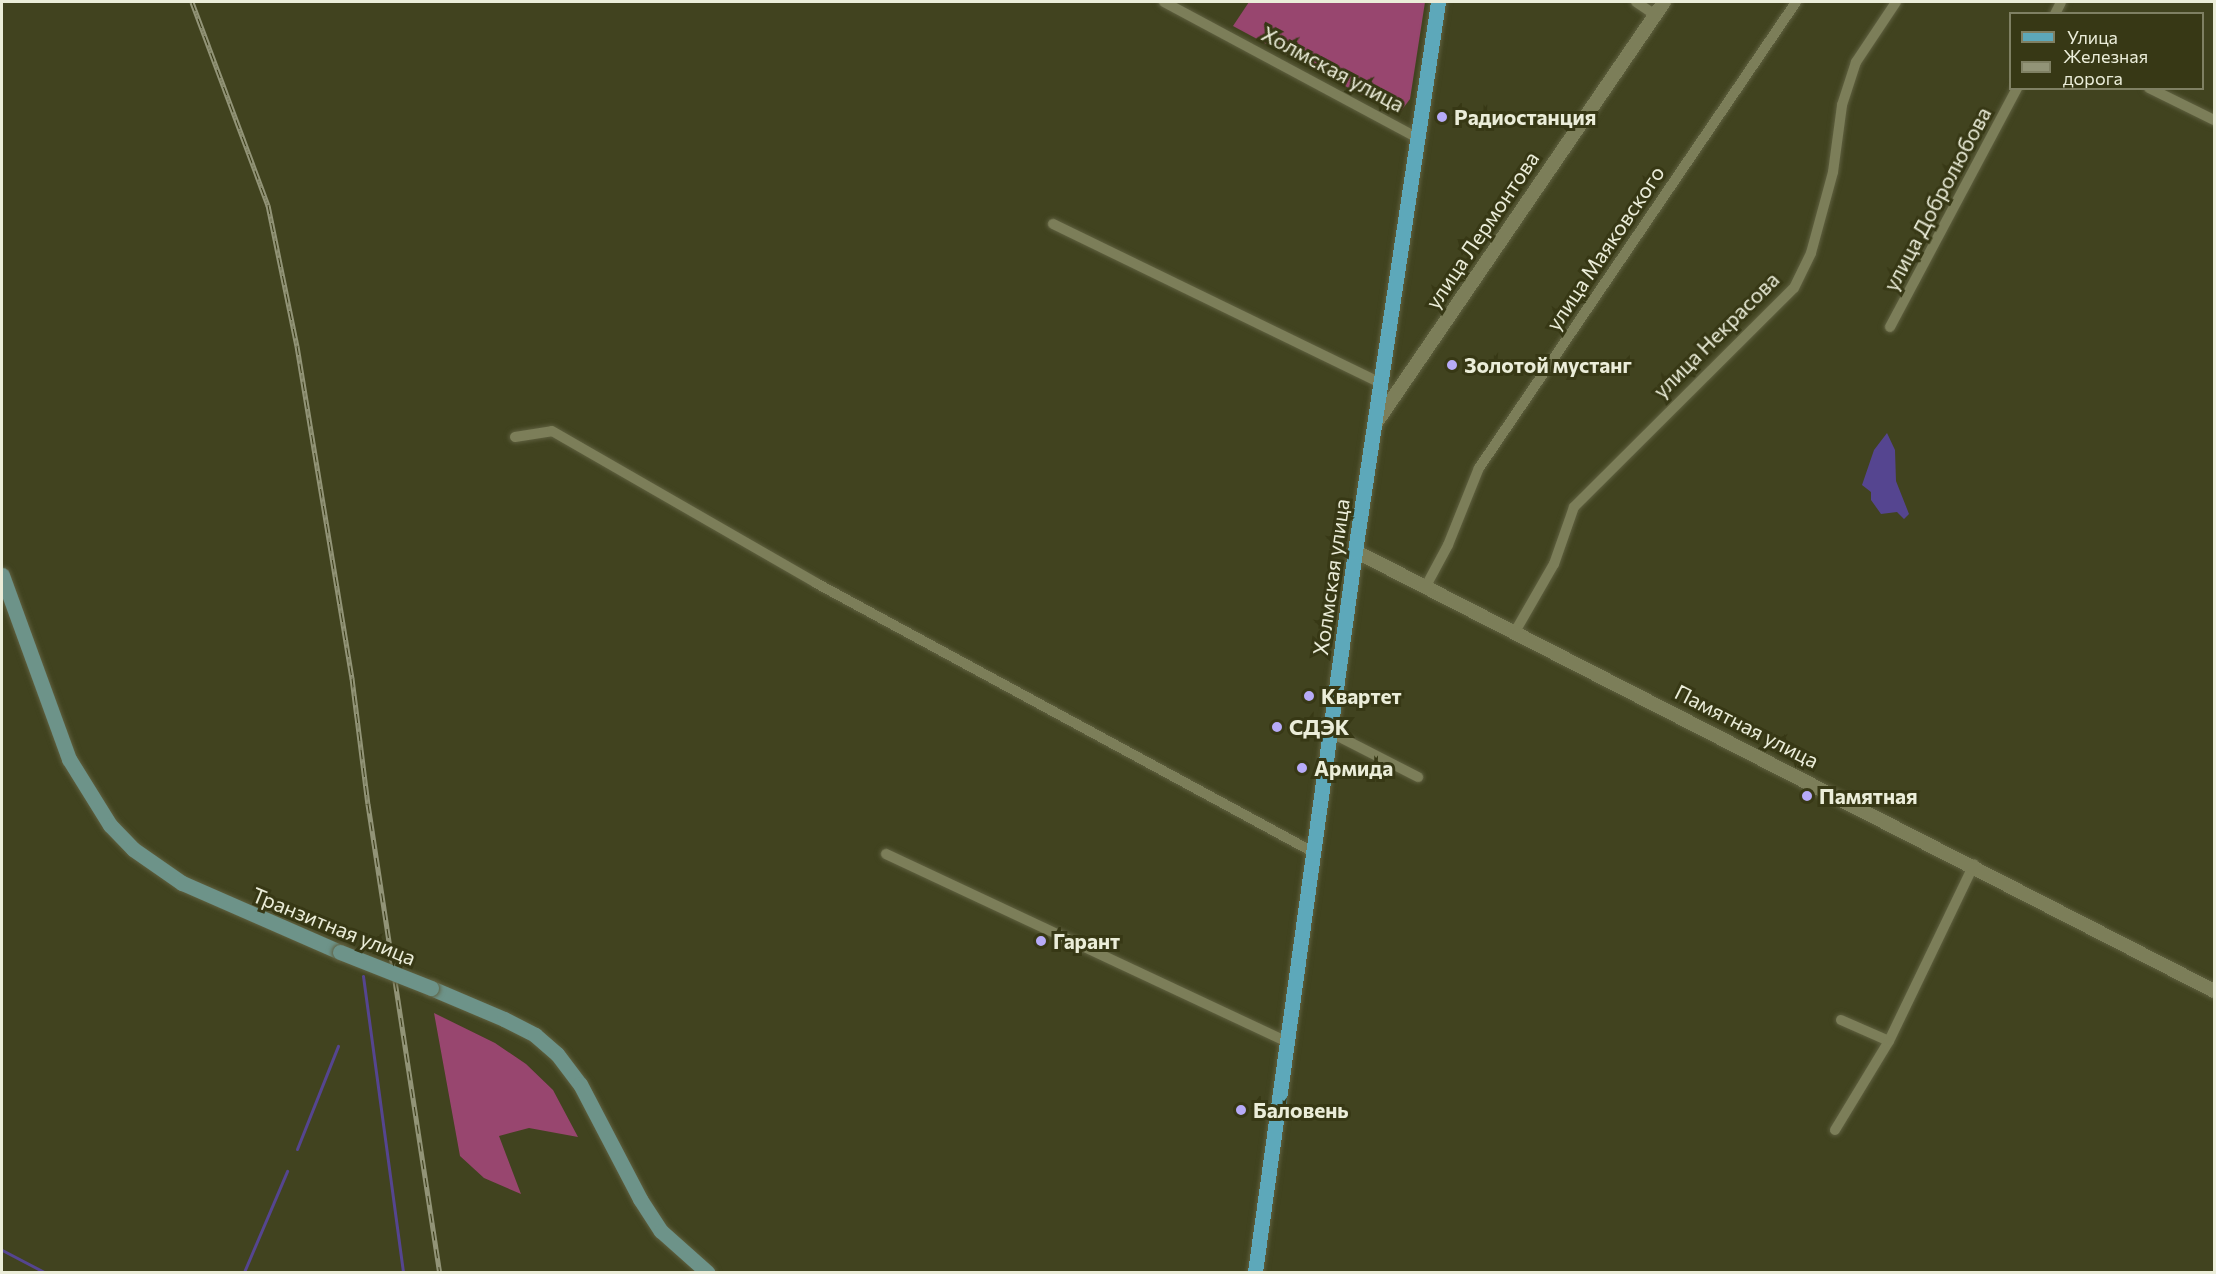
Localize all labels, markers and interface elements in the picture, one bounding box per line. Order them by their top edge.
legend [2009,12,2204,90]
street label: Холмская улица [1257,21,1409,117]
text: Улица [2067,26,2118,48]
text: Железная дорога [2063,45,2148,89]
street label: улица Добролюбова [1878,103,1996,295]
place label: Радиостанция [1454,104,1596,130]
marker: Радиостанция [1435,110,1449,124]
street label: улица Лермонтова [1420,147,1544,313]
street label: улица Маяковского [1541,161,1669,335]
street label: улица Некрасова [1648,267,1784,403]
place label: Золотой мустанг [1464,352,1632,378]
marker: Золотой мустанг [1445,358,1459,372]
street label: Холмская улица [1308,497,1354,657]
street label: Памятная улица [1671,679,1823,773]
place label: Квартет [1321,683,1402,709]
marker: Квартет [1302,689,1316,703]
place label: СДЭК [1289,714,1349,740]
marker: СДЭК [1270,720,1284,734]
place label: Армида [1314,755,1393,781]
marker: Армида [1295,761,1309,775]
place label: Памятная [1819,783,1918,809]
marker: Памятная [1800,789,1814,803]
street label: Транзитная улица [248,882,420,970]
place label: Гарант [1053,928,1120,954]
marker: Гарант [1034,934,1048,948]
place label: Баловень [1253,1097,1349,1123]
marker: Баловень [1234,1103,1248,1117]

